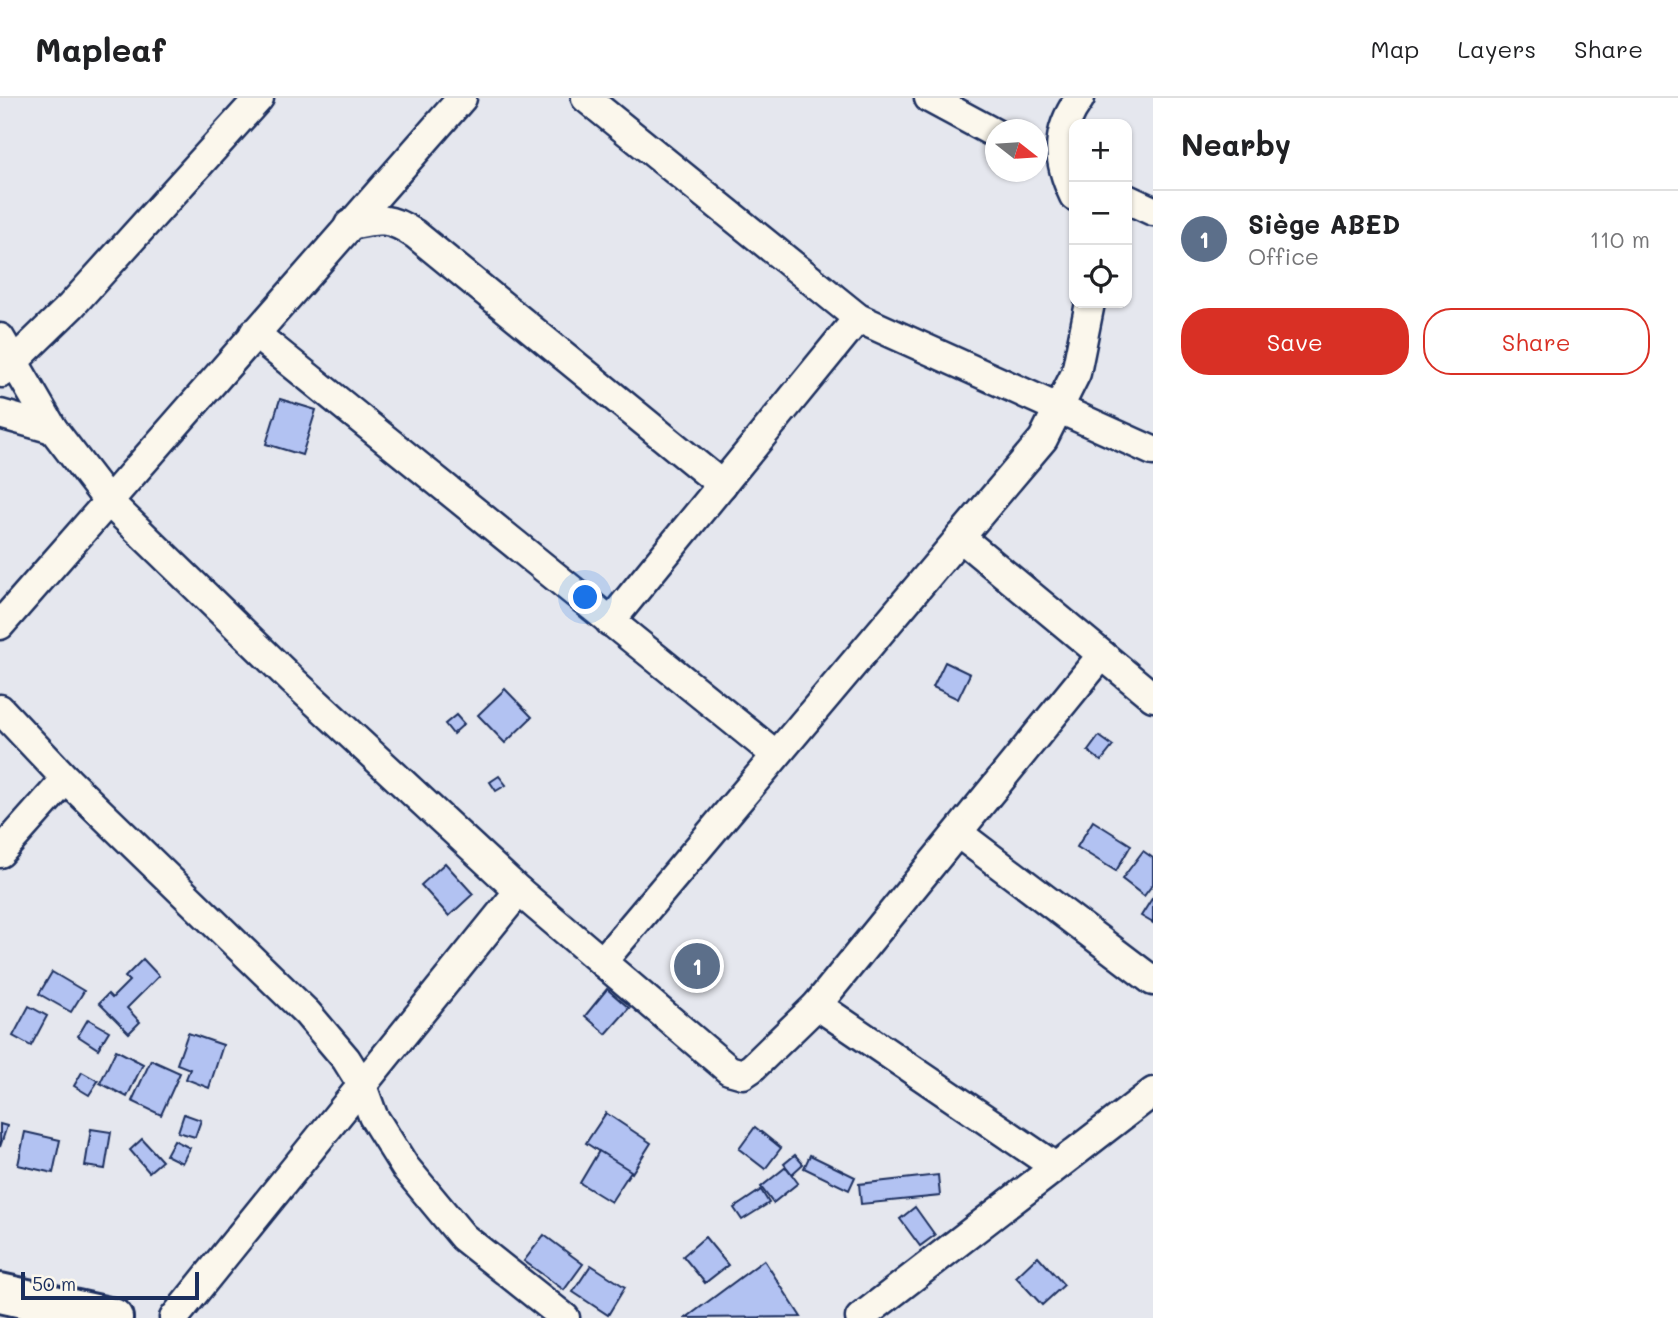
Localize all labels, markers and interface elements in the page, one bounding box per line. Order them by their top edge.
text: Mapleaf [35,27,166,70]
text: Map [1371,33,1419,64]
text: Layers [1457,33,1536,64]
text: Share [1574,33,1643,64]
north arrow [985,119,1048,182]
map controls [1069,119,1132,308]
button: + [1069,119,1132,182]
text: Nearby [1181,124,1291,164]
button: − [1069,182,1132,245]
text: Siège ABED [1248,207,1400,241]
text: 1 [1199,224,1209,254]
text: 110 m [1590,224,1650,254]
text: Office [1248,241,1319,271]
button: locate [1069,245,1132,308]
button: Save [1181,308,1409,375]
button: Share [1423,308,1650,375]
your location [568,580,602,614]
pin: 1 [674,940,720,992]
scale bar [21,1269,200,1301]
text: 50 m [32,1271,76,1296]

